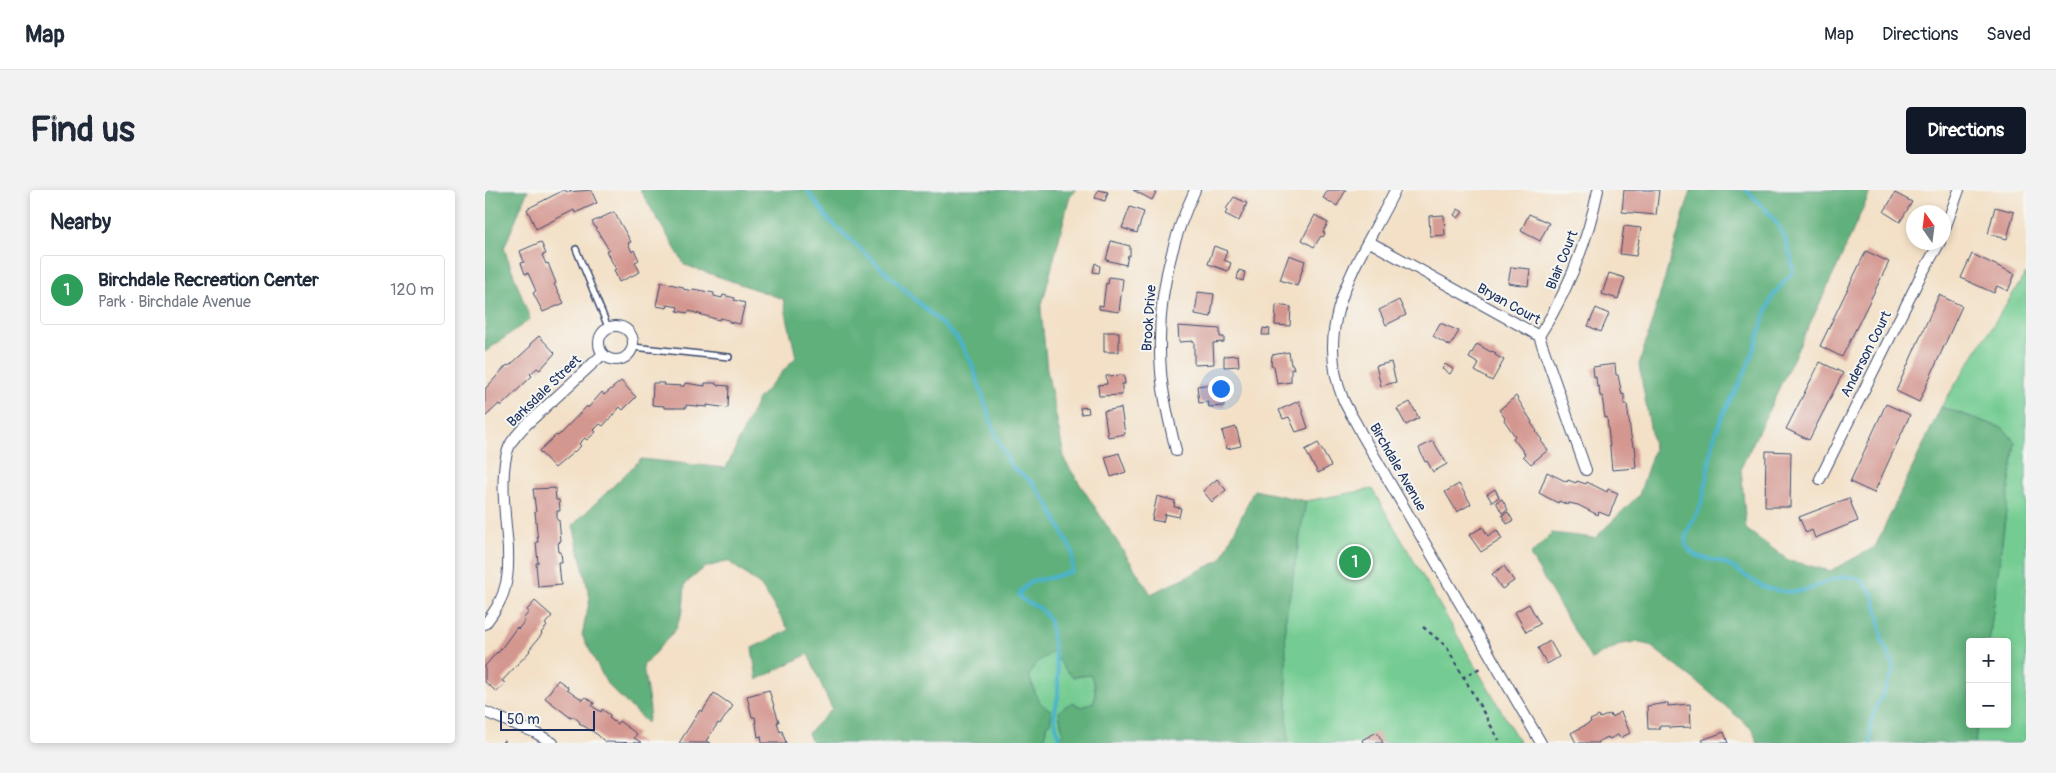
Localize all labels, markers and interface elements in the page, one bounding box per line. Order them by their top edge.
text: Map [25,20,65,49]
text: Map [1824,23,1854,46]
text: Directions [1882,23,1958,46]
text: Saved [1986,23,2031,46]
button: Directions [1906,107,2026,154]
text: Find us [30,108,135,152]
north arrow [1906,205,1951,250]
text: Nearby [50,209,111,236]
street label: Blair Court [1542,228,1582,292]
text: Birchdale Recreation Center [98,268,319,292]
text: 1 [64,280,70,300]
text: 120 m [390,280,434,300]
street label: Bryan Court [1474,280,1544,329]
street label: Brook Drive [1138,284,1160,352]
text: Park · Birchdale Avenue [98,292,251,312]
street label: Anderson Court [1837,308,1895,400]
street label: Barksdale Street [504,351,585,431]
your location [1208,376,1234,402]
street label: Birchdale Avenue [1366,420,1430,514]
pin: 1 [1339,543,1371,581]
map controls [1966,638,2011,728]
button: + [1966,638,2011,683]
button: − [1966,683,2011,728]
scale bar [500,708,595,731]
text: 50 m [507,711,540,728]

